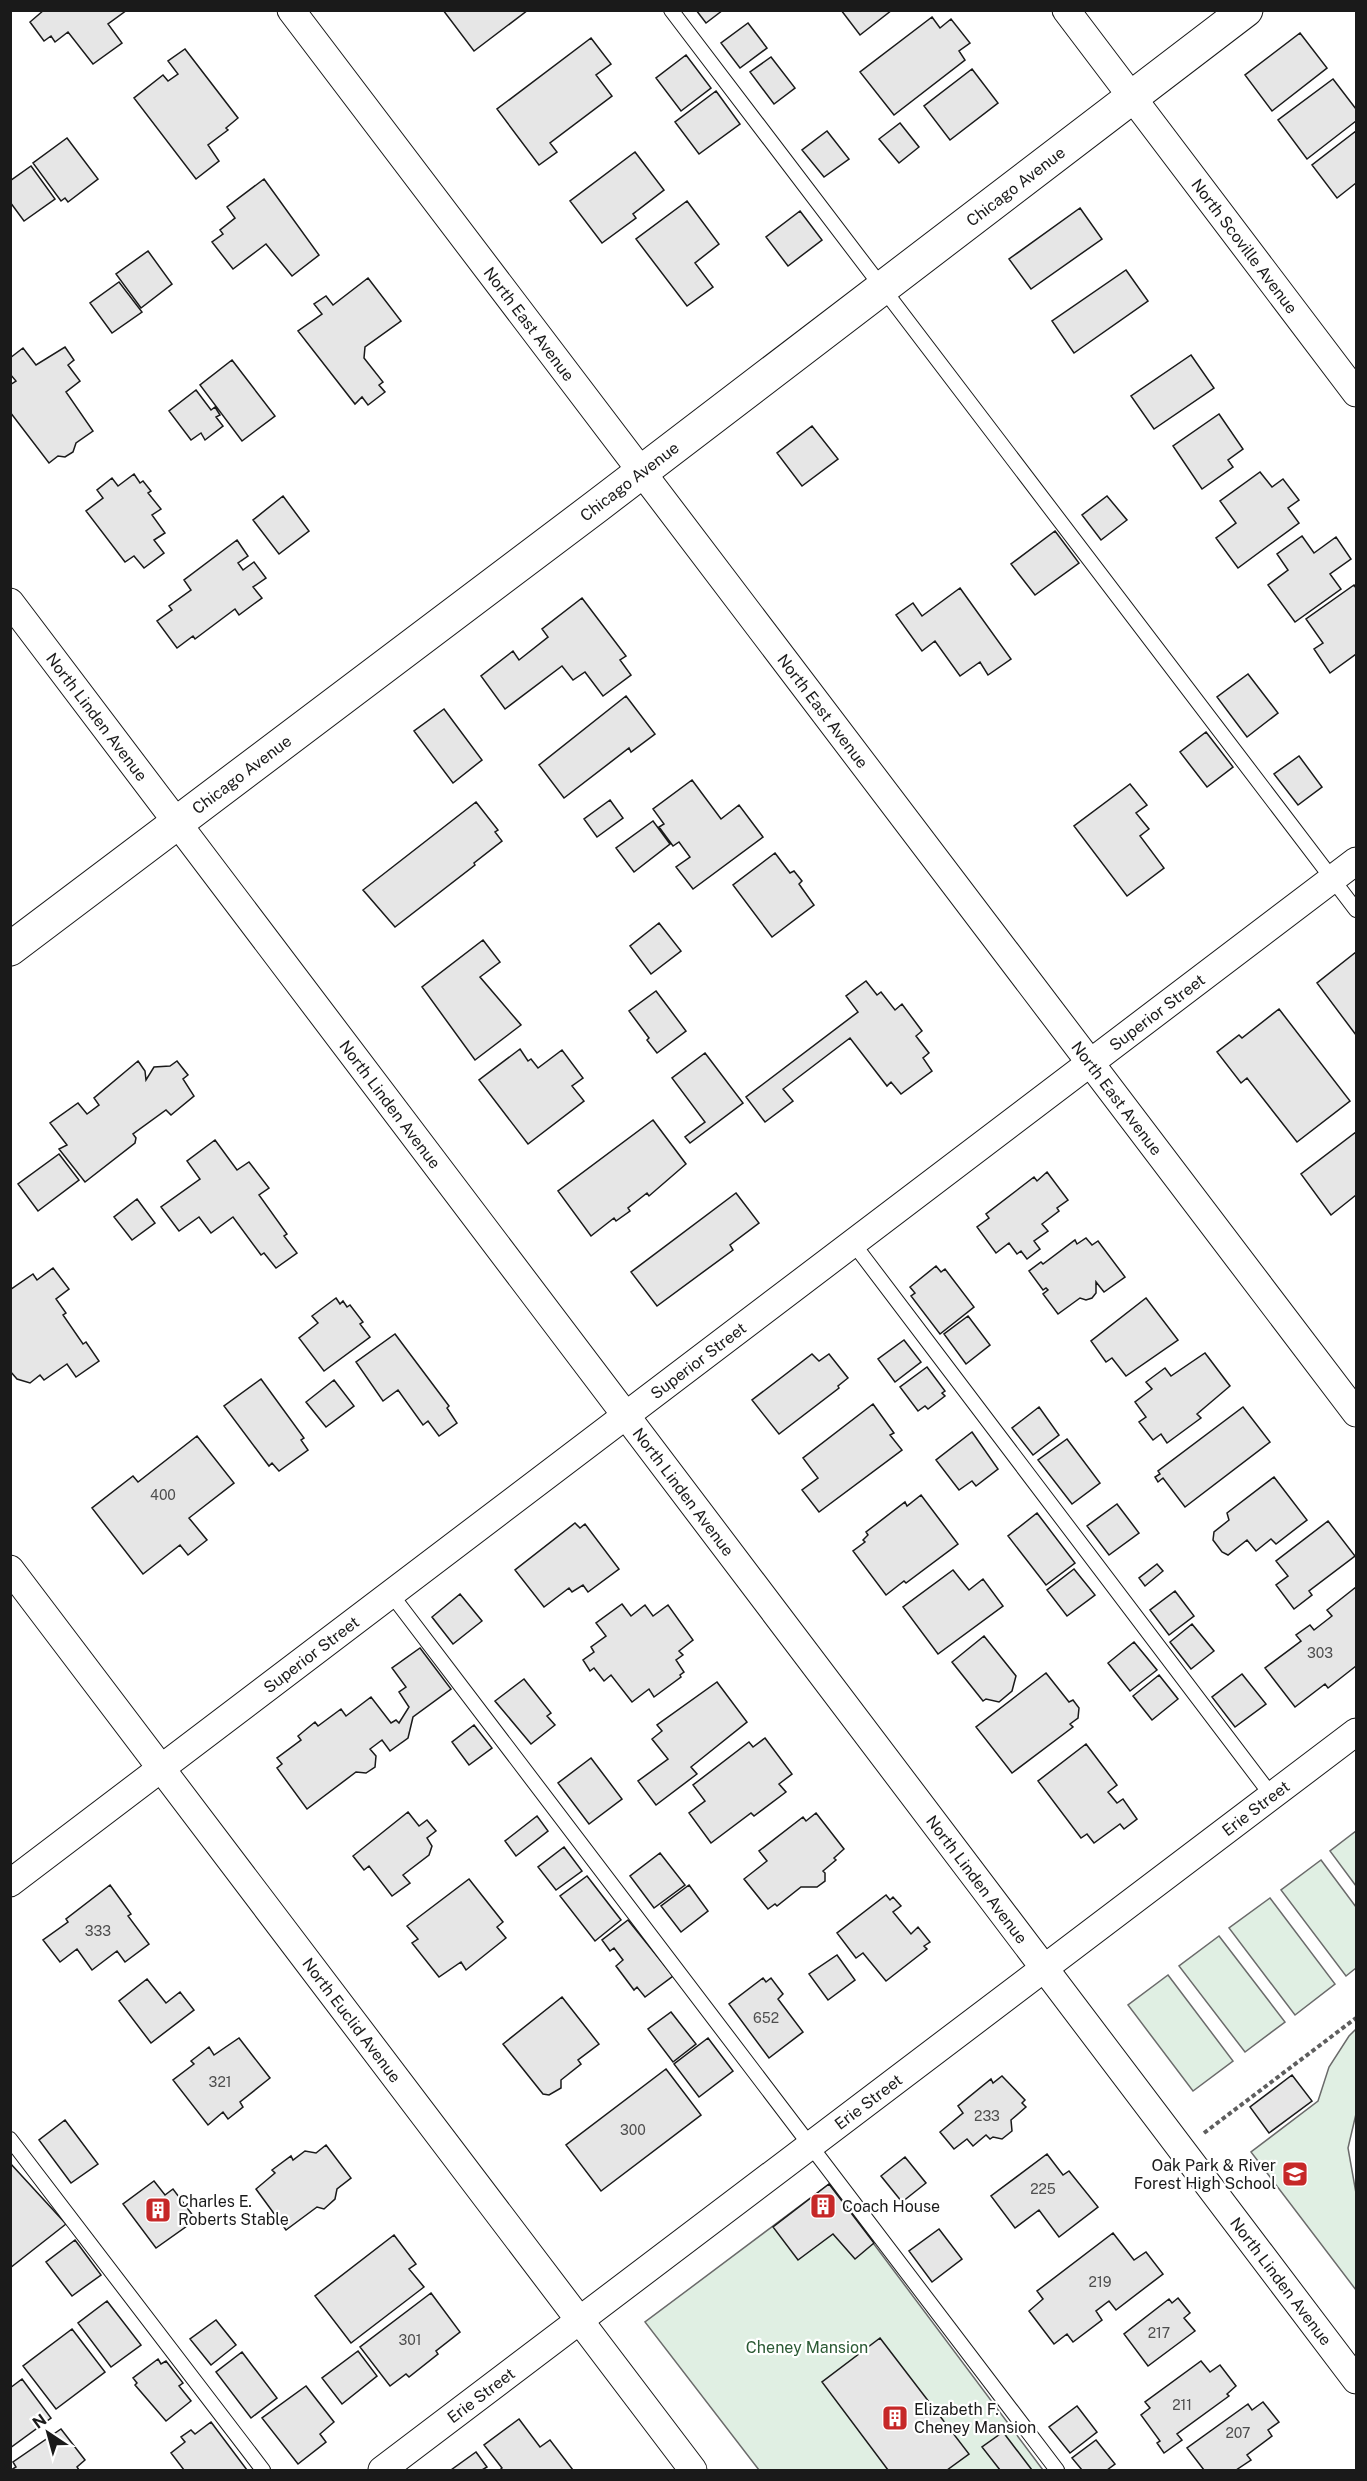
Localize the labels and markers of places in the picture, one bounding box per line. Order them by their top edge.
place label: Oak Park & River Forest High School [1134,2156,1276,2193]
school or university icon: Oak Park & River Forest High School [1280,2159,1310,2189]
building icon: Coach House [808,2191,838,2221]
place label: Charles E. Roberts Stable [178,2192,289,2229]
building icon: Charles E. Roberts Stable [143,2195,173,2225]
place label: Coach House [842,2197,940,2216]
place label: Elizabeth F. Cheney Mansion [914,2400,1036,2437]
building icon: Elizabeth F. Cheney Mansion [880,2403,910,2433]

